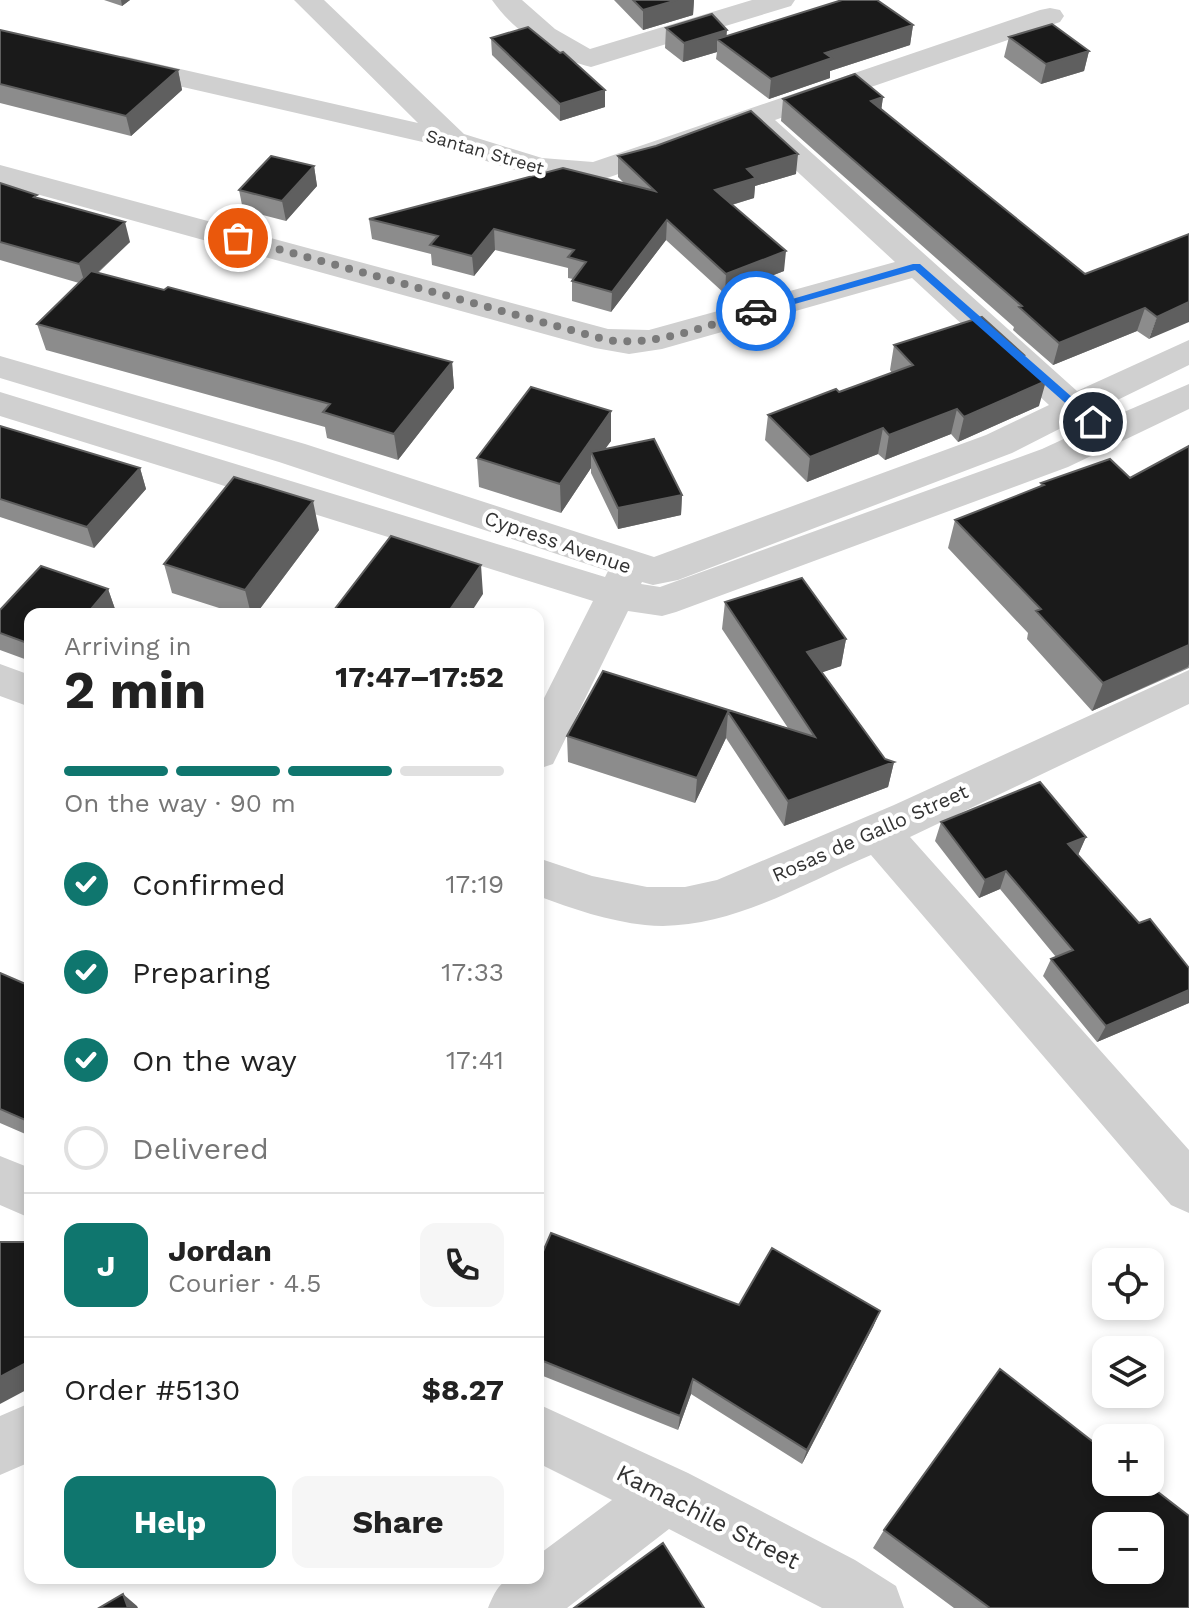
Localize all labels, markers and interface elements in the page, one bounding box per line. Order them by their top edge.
street label: Santan Street [424,125,547,179]
pin [204,204,272,272]
icon: bag [216,216,260,260]
courier [716,271,796,351]
icon: car [734,289,778,333]
pin [1059,388,1127,456]
icon: home [1071,400,1115,444]
street label: Cypress Avenue [481,506,635,578]
text: Arriving in [64,631,192,661]
text: 17:47–17:52 [335,659,504,694]
text: 2 min [64,660,206,721]
street label: Rosas de Gallo Street [768,779,972,887]
text: On the way · 90 m [64,788,296,818]
icon: check [64,862,108,906]
text: Confirmed [132,867,286,902]
text: 17:19 [445,869,504,899]
icon: check [64,950,108,994]
text: Preparing [132,955,270,990]
text: 17:33 [441,957,504,987]
icon: check [64,1038,108,1082]
text: On the way [132,1043,297,1078]
text: 17:41 [446,1045,504,1075]
text: Delivered [132,1131,269,1166]
button: phone [420,1223,504,1307]
text: Jordan [168,1233,272,1268]
text: J [97,1248,115,1283]
map controls [1092,1248,1164,1584]
button: locate [1092,1248,1164,1320]
text: Courier · 4.5 [168,1268,321,1298]
button: layers [1092,1336,1164,1408]
text: Order #5130 [64,1372,240,1407]
text: $8.27 [422,1372,504,1407]
button: + [1092,1424,1164,1496]
street label: Kamachile Street [612,1459,804,1575]
button: Help [64,1476,276,1568]
button: Share [292,1476,504,1568]
button: − [1092,1512,1164,1584]

